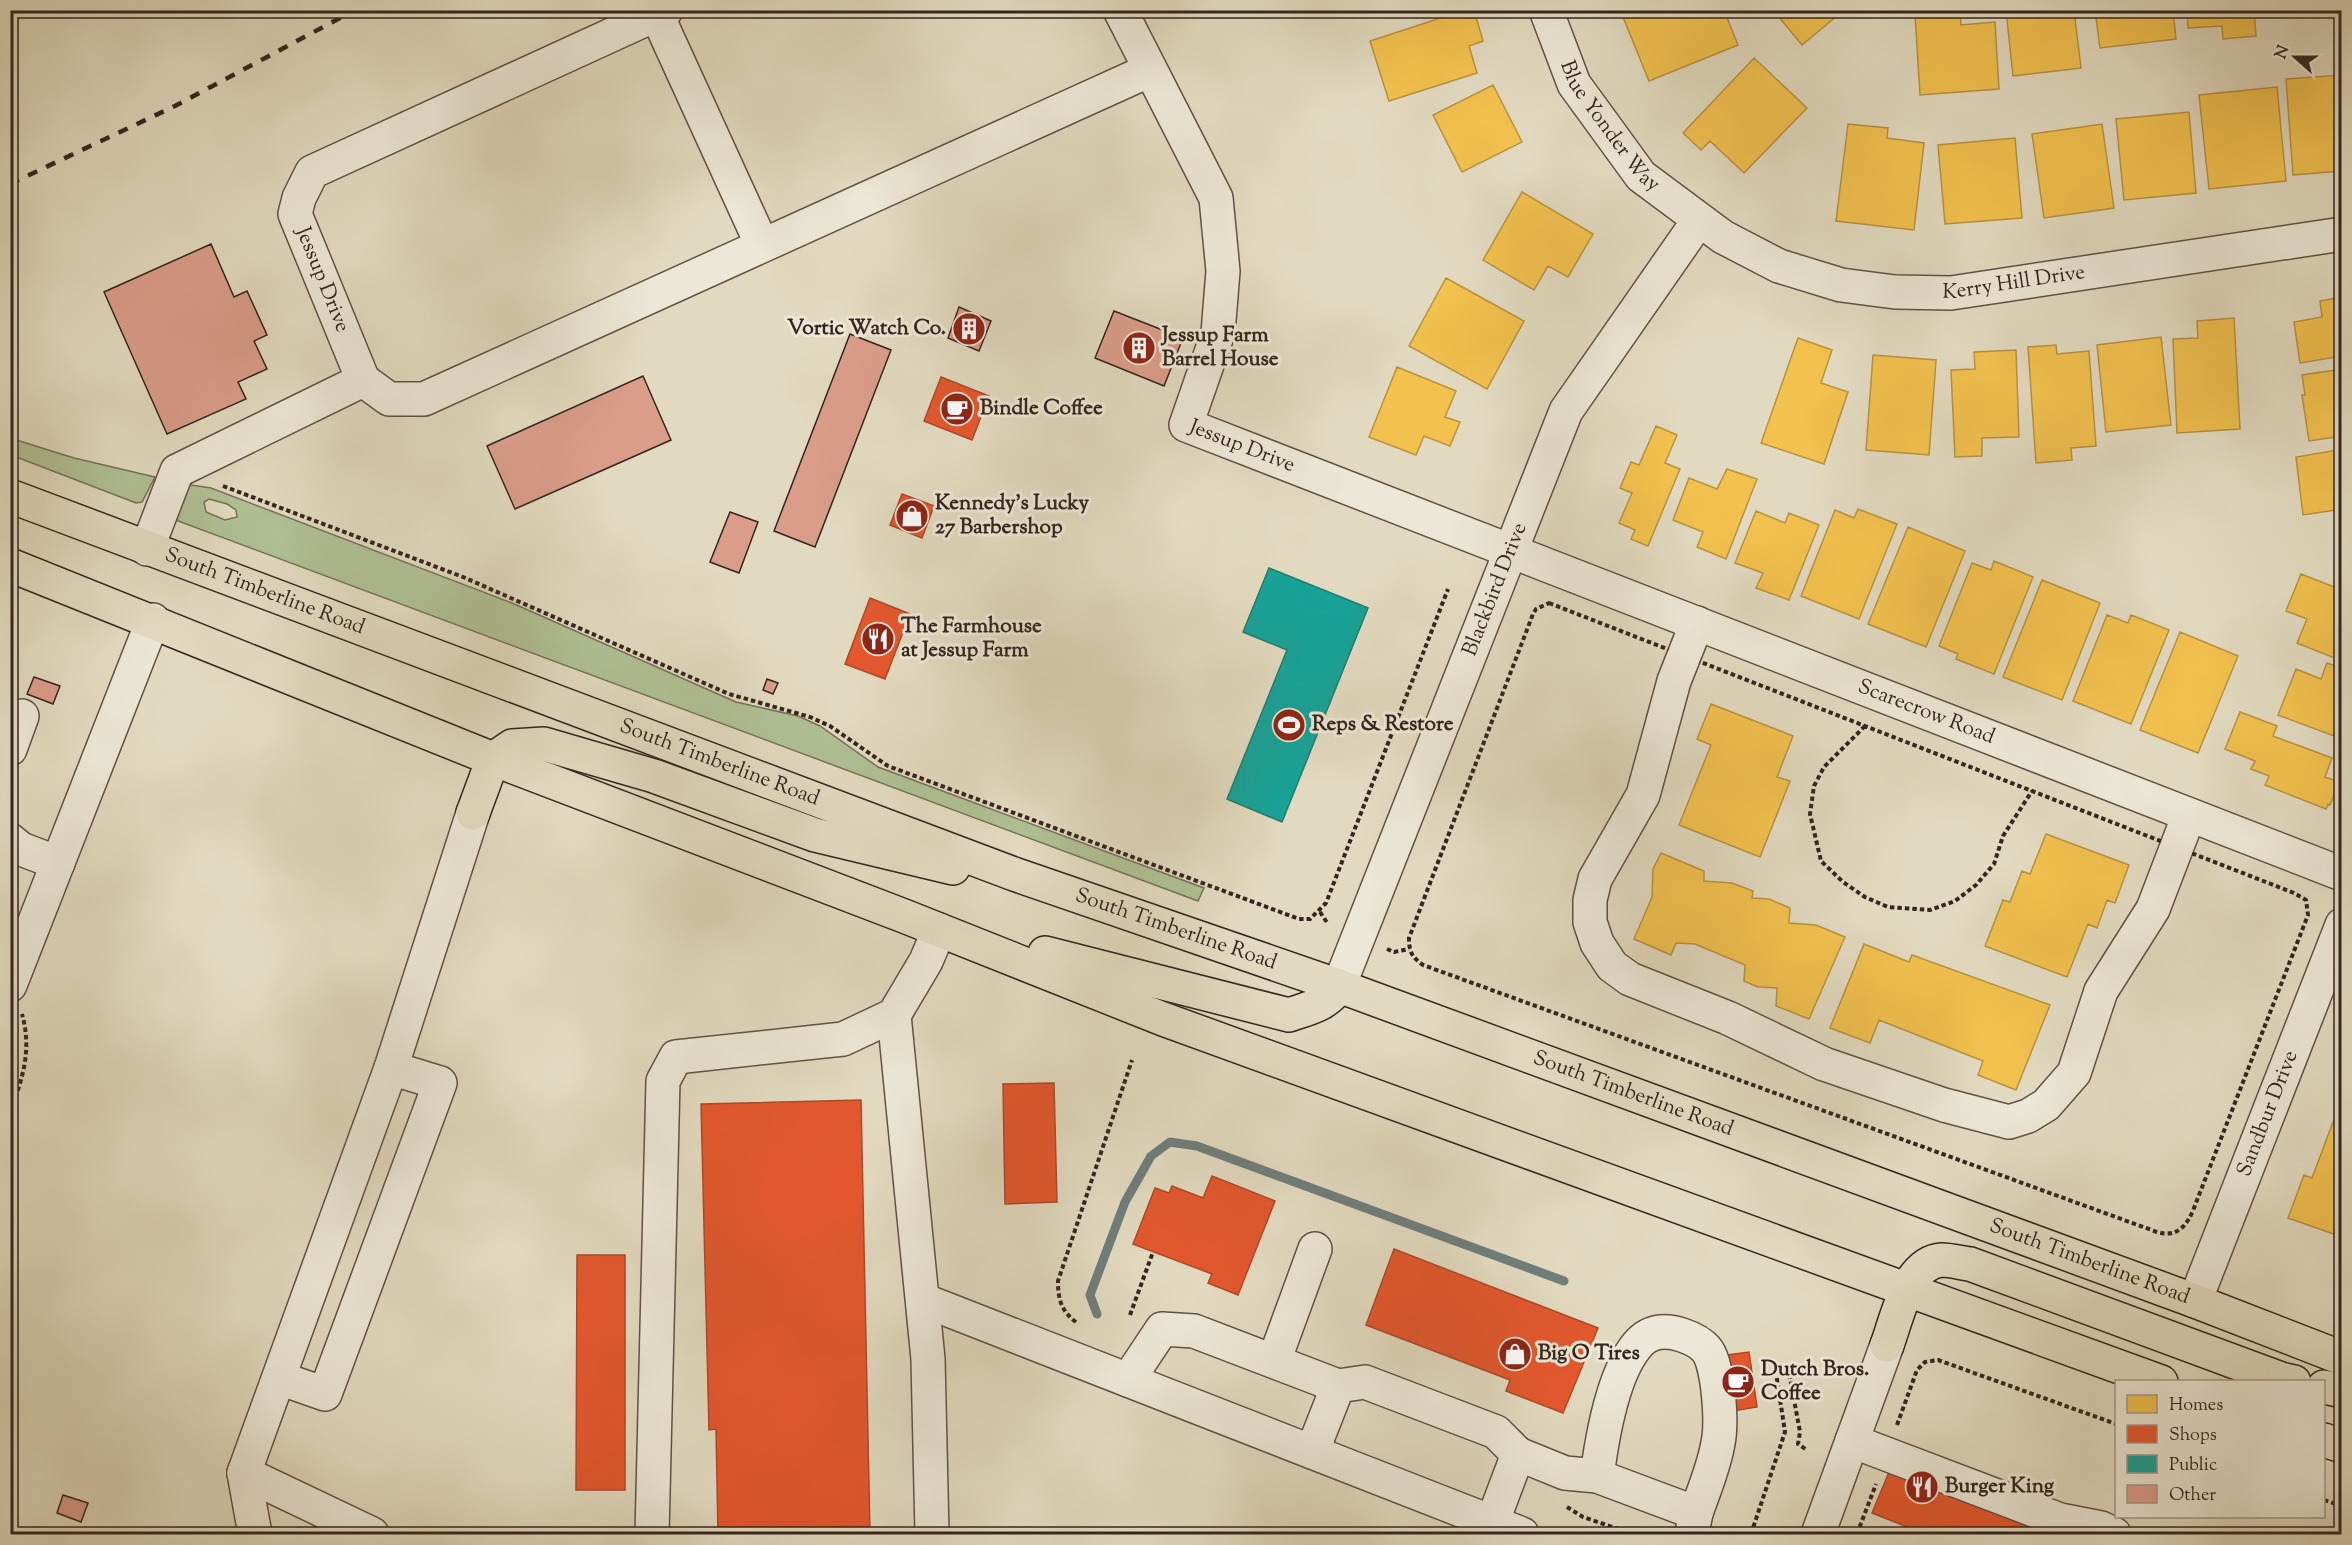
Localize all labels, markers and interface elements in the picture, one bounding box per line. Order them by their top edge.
north arrow [2265,27,2325,87]
text: N [2270,42,2296,63]
street label: Blue Yonder Way [1552,56,1666,200]
street label: Jessup Drive [287,222,357,337]
street label: Kerry Hill Drive [1942,258,2087,308]
building icon: Vortic Watch Co. [951,311,987,347]
place label: Vortic Watch Co. [787,314,946,344]
place label: Jessup Farm Barrel House [1160,321,1279,375]
building icon: Jessup Farm Barrel House [1121,330,1157,366]
cafe icon: Bindle Coffee [939,391,975,427]
place label: Bindle Coffee [980,394,1103,424]
street label: Jessup Drive [1184,412,1299,481]
place label: Kennedy's Lucky 27 Barbershop [935,489,1089,543]
shop icon: Kennedy's Lucky 27 Barbershop [894,498,930,534]
street label: Blackbird Drive [1456,519,1535,661]
street label: South Timberline Road [160,541,369,643]
place label: The Farmhouse at Jessup Farm [901,612,1042,666]
restaurant icon: The Farmhouse at Jessup Farm [860,621,896,657]
street label: Scarecrow Road [1853,672,1999,753]
sports icon: Reps & Restore [1271,707,1307,743]
place label: Reps & Restore [1312,710,1454,740]
street label: South Timberline Road [615,712,824,814]
street label: South Timberline Road [1071,881,1281,978]
street label: South Timberline Road [1529,1044,1738,1145]
street label: Sandbur Drive [2230,1046,2306,1181]
street label: South Timberline Road [1985,1211,2194,1313]
shop icon: Big O Tires [1497,1336,1533,1372]
place label: Big O Tires [1538,1339,1640,1369]
place label: Dutch Bros. Coffee [1761,1355,1869,1409]
cafe icon: Dutch Bros. Coffee [1720,1364,1756,1400]
legend [2115,1380,2325,1518]
text: Homes [2169,1393,2223,1419]
text: Shops [2169,1423,2217,1449]
text: Public [2169,1453,2217,1479]
restaurant icon: Burger King [1904,1469,1940,1505]
place label: Burger King [1945,1472,2055,1502]
text: Other [2169,1483,2216,1509]

